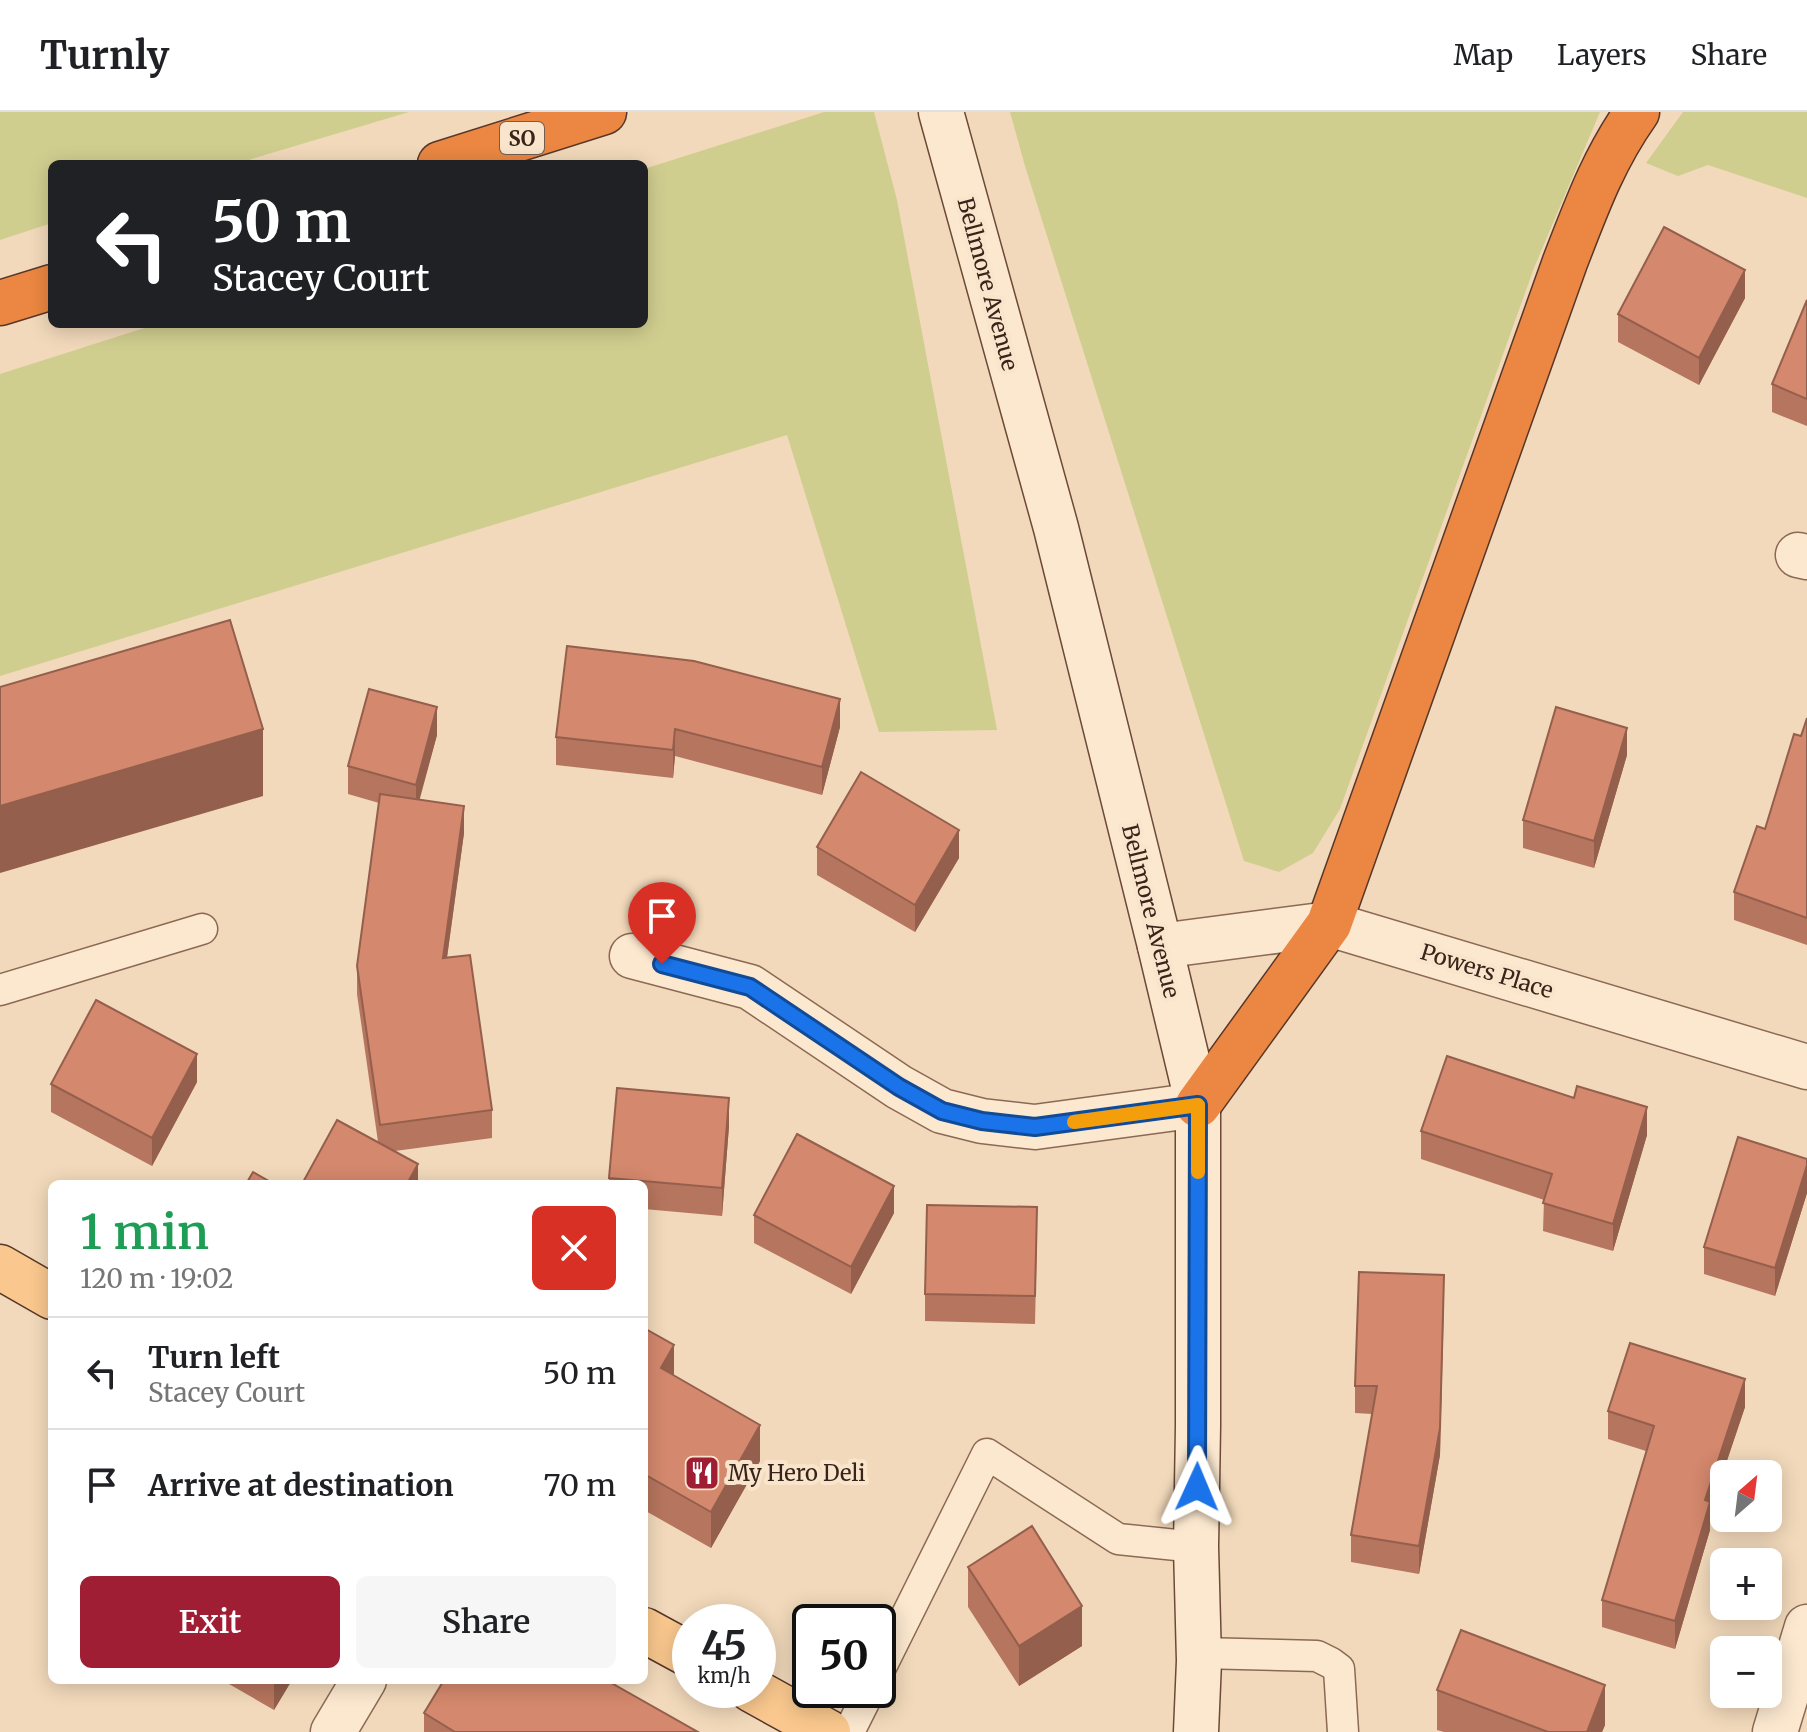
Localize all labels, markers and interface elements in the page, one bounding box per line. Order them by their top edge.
text: Turnly [40,32,169,79]
text: Map [1453,37,1513,73]
text: Layers [1557,37,1646,73]
text: Share [1690,37,1767,73]
road number: SO [500,122,544,154]
text: 50 m [212,187,351,257]
icon: left [80,192,184,296]
street label: Bellmore Avenue [951,194,1025,374]
text: Stacey Court [212,256,430,301]
street label: Bellmore Avenue [1116,821,1186,1001]
pin [628,882,696,964]
icon: arrive [640,894,684,938]
street label: Powers Place [1417,938,1557,1004]
text: 1 min [80,1202,209,1262]
button: close [532,1206,616,1290]
text: 120 m · 19:02 [80,1262,234,1295]
text: Turn left [148,1338,280,1376]
icon: left [80,1351,124,1395]
text: 50 m [543,1354,616,1392]
text: Stacey Court [148,1376,305,1409]
position arrow [1155,1445,1239,1529]
restaurant icon: My Hero Deli [683,1454,721,1492]
place label: My Hero Deli [728,1459,865,1487]
north arrow [1710,1460,1782,1532]
map controls [1710,1460,1782,1708]
icon: arrive [80,1463,124,1507]
text: Arrive at destination [148,1466,454,1504]
text: 70 m [543,1466,616,1504]
button: + [1710,1548,1782,1620]
button: Exit [80,1576,340,1668]
button: Share [356,1576,616,1668]
speed limit sign: 50 [792,1604,896,1708]
text: 45 [701,1621,747,1671]
button: − [1710,1636,1782,1708]
text: km/h [698,1663,750,1688]

